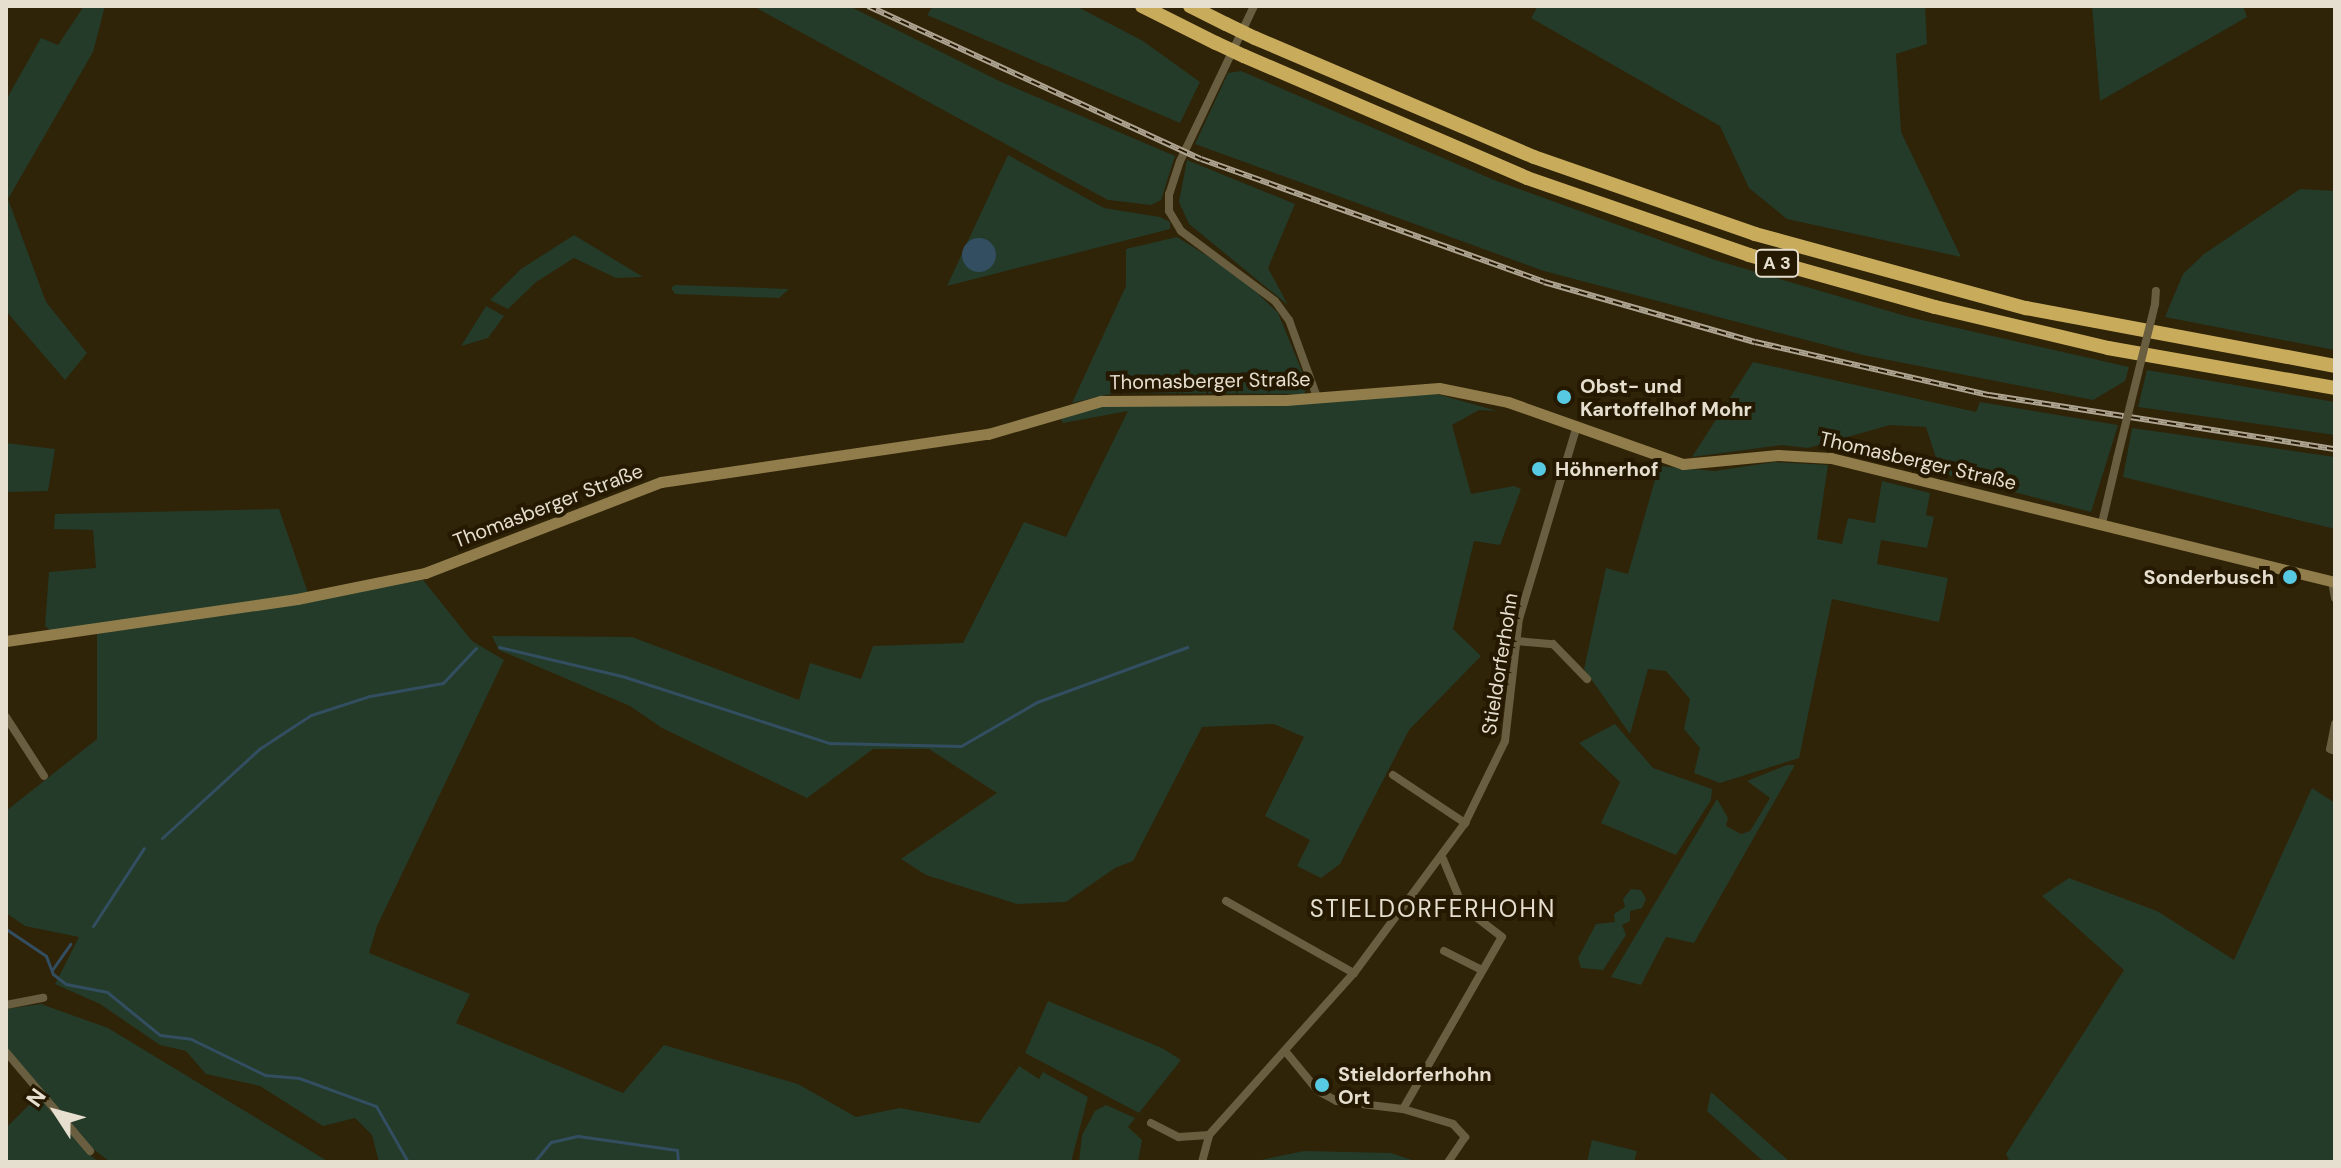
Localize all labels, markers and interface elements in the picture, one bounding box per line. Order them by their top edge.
road number: A 3 [1755,249,1799,277]
street label: Thomasberger Straße [1109,367,1311,395]
place label: Obst- und Kartoffelhof Mohr [1580,374,1752,421]
marker: Obst- und Kartoffelhof Mohr [1555,388,1573,406]
street label: Thomasberger Straße [1817,427,2019,495]
place label: Höhnerhof [1555,457,1658,481]
street label: Thomasberger Straße [450,459,646,553]
marker: Höhnerhof [1530,460,1548,478]
place label: Sonderbusch [2144,565,2274,589]
marker: Sonderbusch [2281,568,2299,586]
street label: Stieldorferhohn [1477,591,1523,737]
district label: STIELDORFERHOHN [1310,895,1556,923]
place label: Stieldorferhohn Ort [1338,1062,1492,1109]
north arrow [16,1072,96,1152]
marker: Stieldorferhohn Ort [1313,1076,1331,1094]
text: N [20,1083,53,1113]

